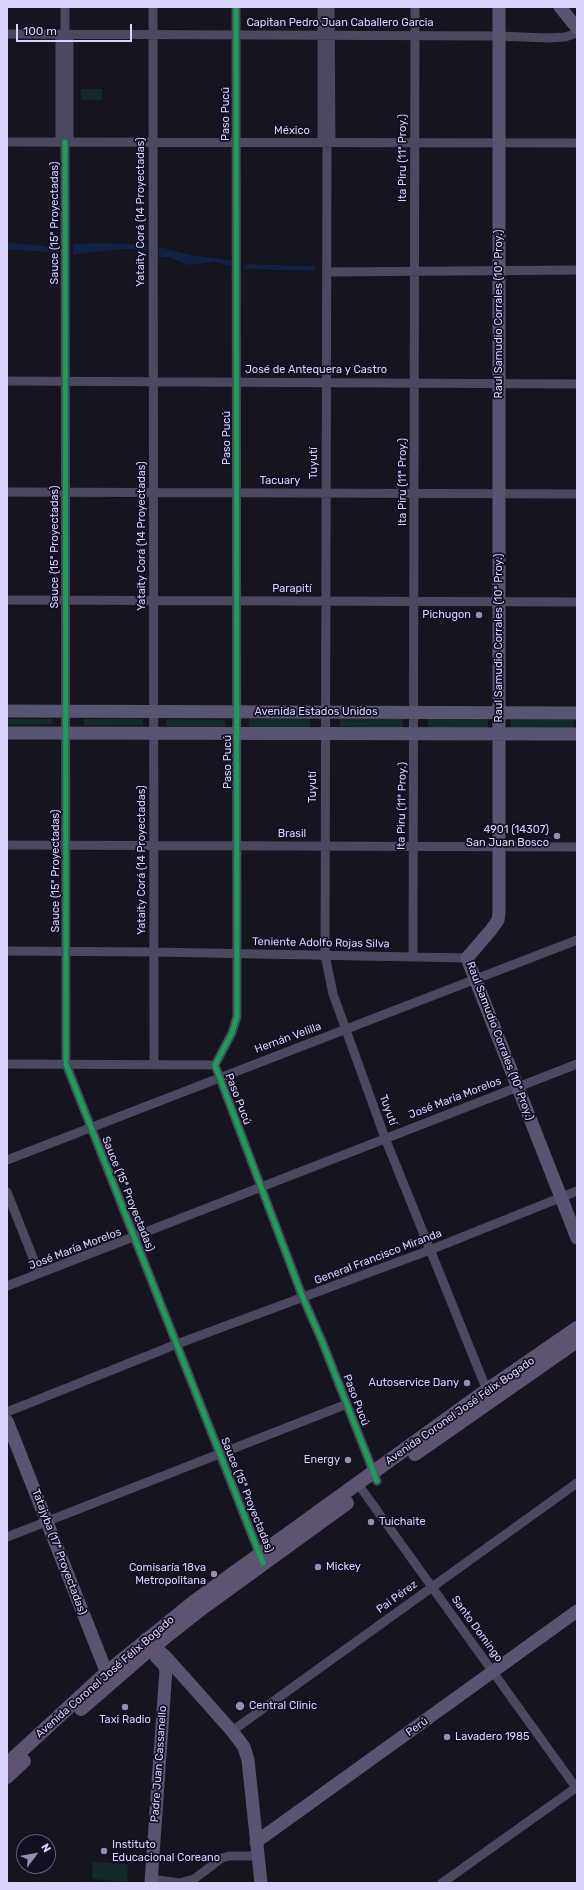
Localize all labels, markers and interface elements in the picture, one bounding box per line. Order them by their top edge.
scale bar [18,16,134,42]
street label: Capitan Pedro Juan Caballero Garcia [246,16,434,30]
text: 100 m [23,24,57,38]
street label: Paso Pucú [219,87,233,141]
street label: Ita Piru (11ª Proy.) [396,114,410,202]
street label: México [274,124,310,138]
street label: Yataity Corá (14 Proyectadas) [134,137,148,287]
street label: Sauce (15ª Proyectadas) [48,162,62,284]
street label: Raul Samudio Corrales (10ª Proy.) [492,230,506,398]
street label: José de Antequera y Castro [245,363,387,377]
street label: Paso Pucú [220,411,234,465]
street label: Ita Piru (11ª Proy.) [396,438,410,526]
street label: Tuyutí [307,447,321,479]
street label: Yataity Corá (14 Proyectadas) [135,461,149,611]
street label: Tacuary [260,474,300,488]
street label: Sauce (15ª Proyectadas) [48,486,62,608]
street label: Raul Samudio Corrales (10ª Proy.) [492,554,506,722]
street label: Parapití [272,582,312,596]
place label: Pichugon [422,608,471,622]
marker: Pichugon [474,610,484,620]
street label: Avenida Estados Unidos [254,705,378,719]
street label: Paso Pucú [221,735,235,789]
street label: Ita Piru (11ª Proy.) [395,762,409,850]
street label: Tuyutí [306,771,320,803]
street label: Yataity Corá (14 Proyectadas) [135,785,149,935]
street label: Sauce (15ª Proyectadas) [49,810,63,932]
place label: 4901 (14307) San Juan Bosco [466,823,549,849]
street label: Brasil [278,827,306,841]
marker: 4901 (14307) San Juan Bosco [552,831,562,841]
street label: Teniente Adolfo Rojas Silva [252,935,390,951]
street label: Raul Samudio Corrales (10ª Proy.) [464,960,536,1122]
street label: Hernán Velilla [253,1020,323,1056]
street label: Paso Pucú [222,1071,254,1127]
street label: José María Morelos [407,1074,503,1122]
street label: Tuyutí [376,1093,400,1127]
street label: Sauce (15ª Proyectadas) [99,1135,157,1253]
street label: José María Morelos [27,1225,123,1273]
street label: General Francisco Miranda [312,1227,444,1287]
street label: Avenida Coronel José Félix Bogado [383,1354,537,1468]
street label: Paso Pucú [340,1372,372,1428]
place label: Autoservice Dany [369,1376,459,1390]
marker: Autoservice Dany [462,1378,472,1388]
street label: Sauce (15ª Proyectadas) [218,1436,276,1554]
place label: Energy [304,1453,340,1467]
marker: Energy [343,1455,353,1465]
street label: Tatajyba (17ª Proyectadas) [29,1487,89,1617]
place label: Tuichaite [379,1515,426,1529]
marker: Tuichaite [366,1517,376,1527]
place label: Mickey [326,1560,361,1574]
place label: Comisaría 18va Metropolitana [129,1561,206,1587]
marker: Mickey [313,1562,323,1572]
marker: Comisaría 18va Metropolitana [209,1569,219,1579]
street label: Pai Pérez [374,1578,420,1616]
street label: Santo Domingo [449,1593,505,1665]
street label: Avenida Coronel José Félix Bogado [33,1613,177,1741]
place label: Central Clinic [249,1699,317,1713]
marker: Central Clinic [234,1700,246,1712]
marker: Taxi Radio [120,1702,130,1712]
street label: Padre Juan Cassanello [148,1705,170,1823]
place label: Taxi Radio [99,1713,151,1727]
street label: Perú [403,1715,431,1739]
place label: Lavadero 1985 [455,1730,530,1744]
marker: Lavadero 1985 [442,1732,452,1742]
north arrow [16,1834,56,1874]
place label: Instituto Educacional Coreano [112,1838,220,1864]
text: N [38,1841,53,1855]
marker: Instituto Educacional Coreano [99,1846,109,1856]

